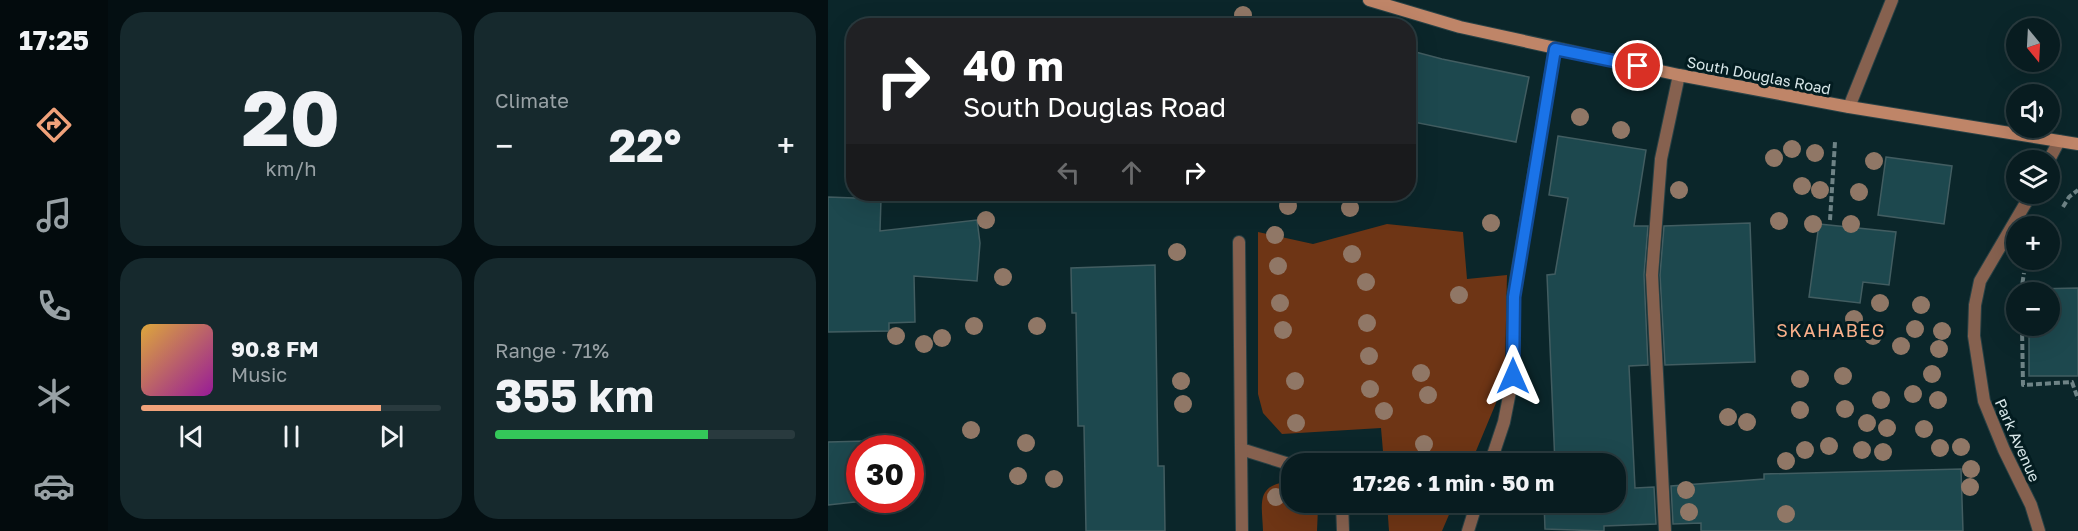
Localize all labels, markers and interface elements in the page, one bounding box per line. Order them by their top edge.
north arrow [2006,18,2060,72]
map controls [2006,18,2060,336]
text: 17:25 [19,24,89,56]
text: 40 m [963,40,1064,90]
pin [1612,40,1663,91]
icon: right [864,42,942,120]
icon: arrive [1621,49,1654,82]
street label: South Douglas Road [1686,52,1832,98]
text: 20 [242,70,340,163]
button: sound [2006,84,2060,138]
text: Climate [495,88,569,112]
text: South Douglas Road [963,91,1226,123]
icon: directions [33,104,75,146]
text: 22° [609,118,681,172]
text: − [495,126,513,165]
text: + [777,126,795,165]
button: layers [2006,150,2060,204]
text: km/h [266,156,316,180]
icon: left [1052,156,1085,189]
icon: ahead [1115,156,1148,189]
icon: right [1178,156,1211,189]
icon: music [33,194,75,236]
button: + [2006,216,2060,270]
button: − [2006,282,2060,336]
icon: phone [33,285,75,327]
district label: SKAHABEG [1776,319,1886,341]
text: 90.8 FM [231,335,319,362]
text: Range · 71% [495,338,609,362]
position arrow [1481,344,1545,408]
text: Music [231,362,287,386]
text: 355 km [495,368,654,422]
icon: climate [33,375,75,417]
street label: Park Avenue [1992,396,2044,485]
icon: previous [175,420,208,453]
icon: pause [275,420,308,453]
icon: next [375,420,408,453]
speed limit sign: 30 [846,435,924,513]
icon: car [33,465,75,507]
text: 17:26 · 1 min · 50 m [1353,469,1554,496]

